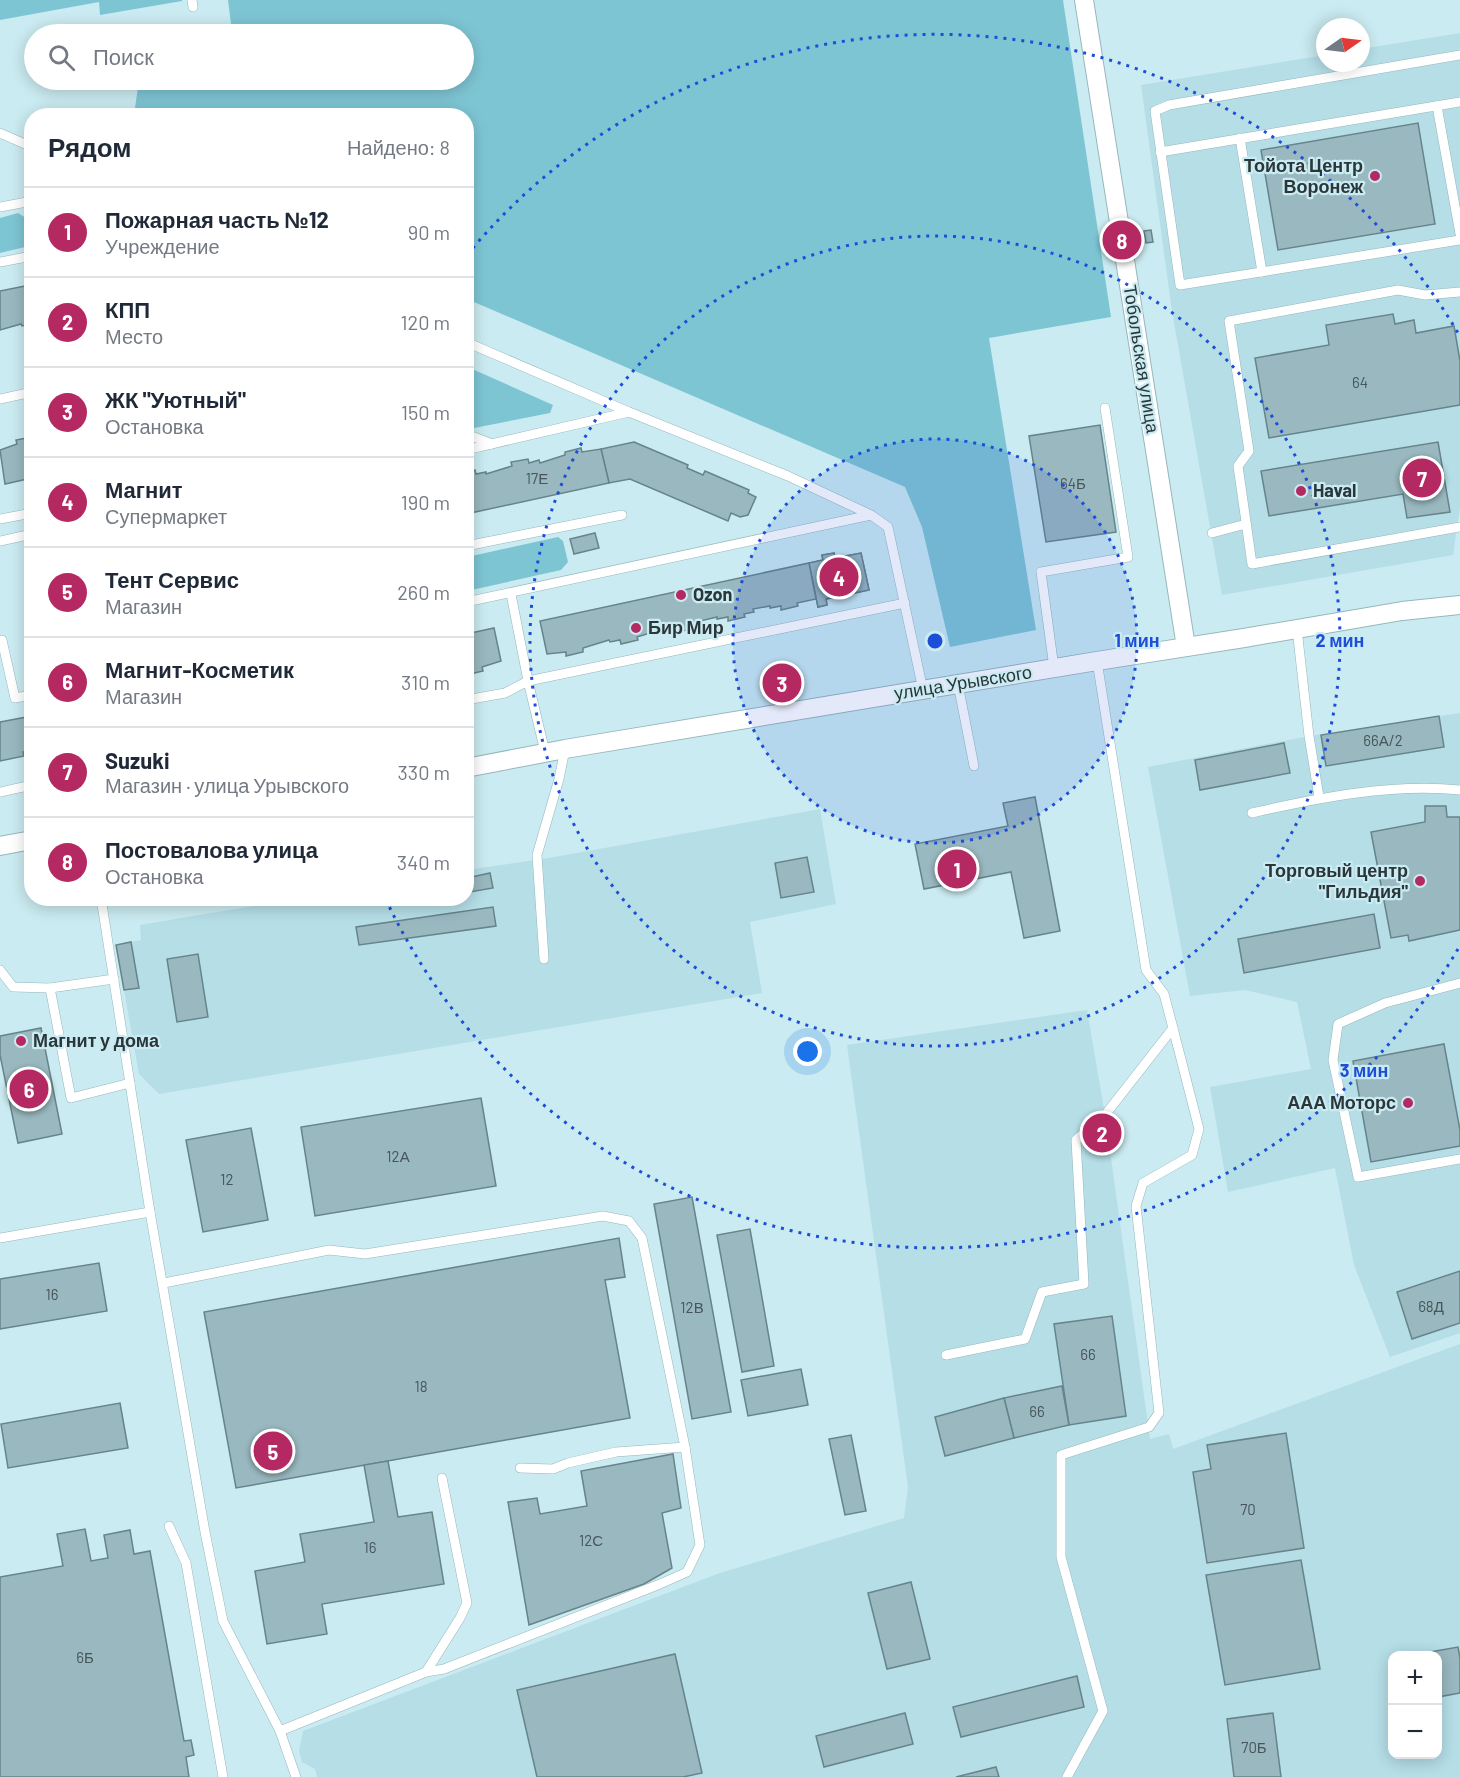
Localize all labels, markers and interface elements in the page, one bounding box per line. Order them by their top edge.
north arrow [1316,18,1370,72]
search box [24,24,474,90]
icon: search [45,41,78,74]
text: Поиск [93,43,154,69]
text: Рядом [48,131,131,162]
text: Найдено: 8 [347,135,450,159]
place label: Тойота Центр Воронеж [1244,154,1363,197]
marker: Тойота Центр Воронеж [1368,169,1382,183]
text: Пожарная часть №12 [105,206,329,232]
pin: 8 [1102,218,1142,262]
text: 1 [64,220,71,244]
text: 90 m [408,220,450,244]
text: Учреждение [105,234,220,258]
street label: Тобольская улица [1119,283,1165,435]
text: КПП [105,296,150,322]
text: 2 [62,310,73,334]
text: 120 m [400,310,450,334]
text: Место [105,324,163,348]
house number: 64 [1352,373,1368,391]
text: ЖК "Уютный" [105,386,246,412]
text: 3 [62,400,73,424]
text: 150 m [401,400,450,424]
text: Остановка [105,414,204,438]
pin: 7 [1402,456,1442,500]
house number: 17Е [526,469,548,487]
house number: 64Б [1060,474,1086,492]
text: Магнит [105,476,183,502]
place label: Haval [1313,479,1356,501]
marker: Haval [1294,484,1308,498]
text: 4 [61,490,74,514]
text: 190 m [401,490,450,514]
text: Супермаркет [105,504,227,528]
pin: 4 [820,554,858,600]
text: Тент Сервис [105,566,239,592]
text: 5 [62,580,73,604]
text: 260 m [397,580,450,604]
place label: Ozon [693,583,732,605]
marker: Ozon [674,588,688,602]
text: Магазин [105,594,182,618]
place label: Бир Мир [648,616,724,638]
marker: Бир Мир [629,621,643,635]
text: 1 мин [1114,629,1160,651]
text: 2 мин [1316,629,1364,651]
centre of rings [925,631,945,651]
text: Магнит-Косметик [105,656,294,682]
pin: 3 [762,660,802,706]
street label: улица Урывского [892,660,1033,704]
text: 6 [62,670,73,694]
text: 310 m [401,670,450,694]
text: Магазин [105,684,182,708]
house number: 66А/2 [1363,731,1403,749]
text: Suzuki [105,747,170,773]
text: 7 [63,760,72,784]
text: 330 m [398,760,450,784]
text: Магазин · улица Урывского [105,773,349,797]
text: Постовалова улица [105,836,318,862]
pin: 1 [938,846,976,892]
text: 8 [62,850,73,874]
text: 340 m [397,850,450,874]
place label: Торговый центр "Гильдия" [1265,859,1409,902]
text: Остановка [105,864,204,888]
marker: Торговый центр "Гильдия" [1413,874,1427,888]
place label: Магнит у дома [33,1029,160,1051]
marker: Магнит у дома [14,1034,28,1048]
your location [793,1037,822,1066]
text: 3 мин [1340,1059,1388,1081]
pin: 6 [9,1066,48,1112]
place label: ААА Моторс [1287,1091,1396,1113]
marker: ААА Моторс [1401,1096,1415,1110]
pin: 2 [1082,1110,1122,1156]
house number: 12А [386,1147,410,1165]
house number: 12 [220,1170,234,1188]
house number: 16 [46,1285,58,1303]
house number: 68Д [1418,1297,1444,1315]
house number: 12В [680,1298,704,1316]
house number: 66 [1080,1345,1096,1363]
house number: 18 [414,1377,428,1395]
house number: 66 [1029,1402,1045,1420]
pin: 5 [254,1428,292,1474]
house number: 70 [1240,1500,1256,1518]
house number: 12С [579,1531,603,1549]
house number: 16 [364,1538,376,1556]
house number: 6Б [76,1648,94,1666]
map controls [1388,1651,1442,1759]
button: + [1388,1651,1442,1705]
button: − [1388,1705,1442,1759]
house number: 70Б [1241,1738,1267,1756]

